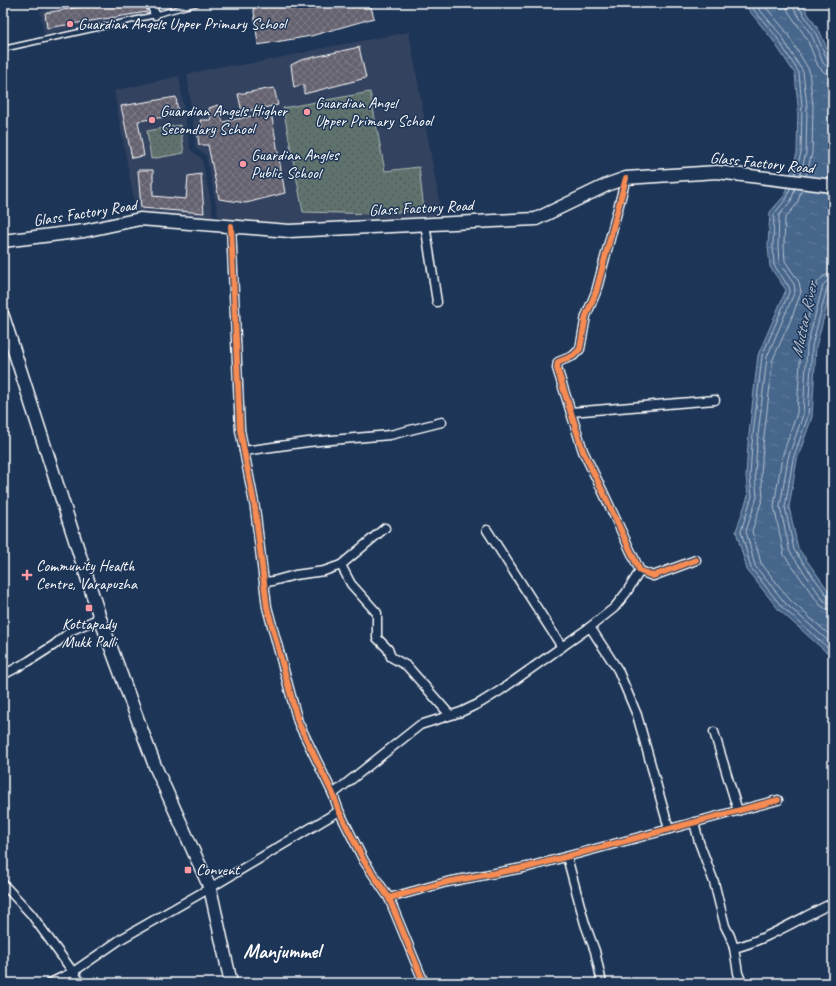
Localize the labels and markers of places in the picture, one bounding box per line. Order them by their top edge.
place label: Guardian Angels Upper Primary School [78,14,289,34]
marker: Guardian Angels Upper Primary School [65,19,75,29]
place label: Guardian Angel Upper Primary School [315,93,435,131]
place label: Guardian Angels Higher Secondary School [160,101,289,139]
marker: Guardian Angel Upper Primary School [302,107,312,117]
marker: Guardian Angels Higher Secondary School [147,115,157,125]
place label: Guardian Angles Public School [251,145,340,183]
marker: Guardian Angles Public School [238,159,248,169]
place label: Community Health Centre, Varapuzha [36,556,138,594]
marker: Community Health Centre, Varapuzha [21,569,33,581]
marker: Kottapady Mukk Palli [84,603,94,613]
place label: Kottapady Mukk Palli [62,614,118,652]
place label: Convent [196,860,241,880]
marker: Convent [183,865,193,875]

